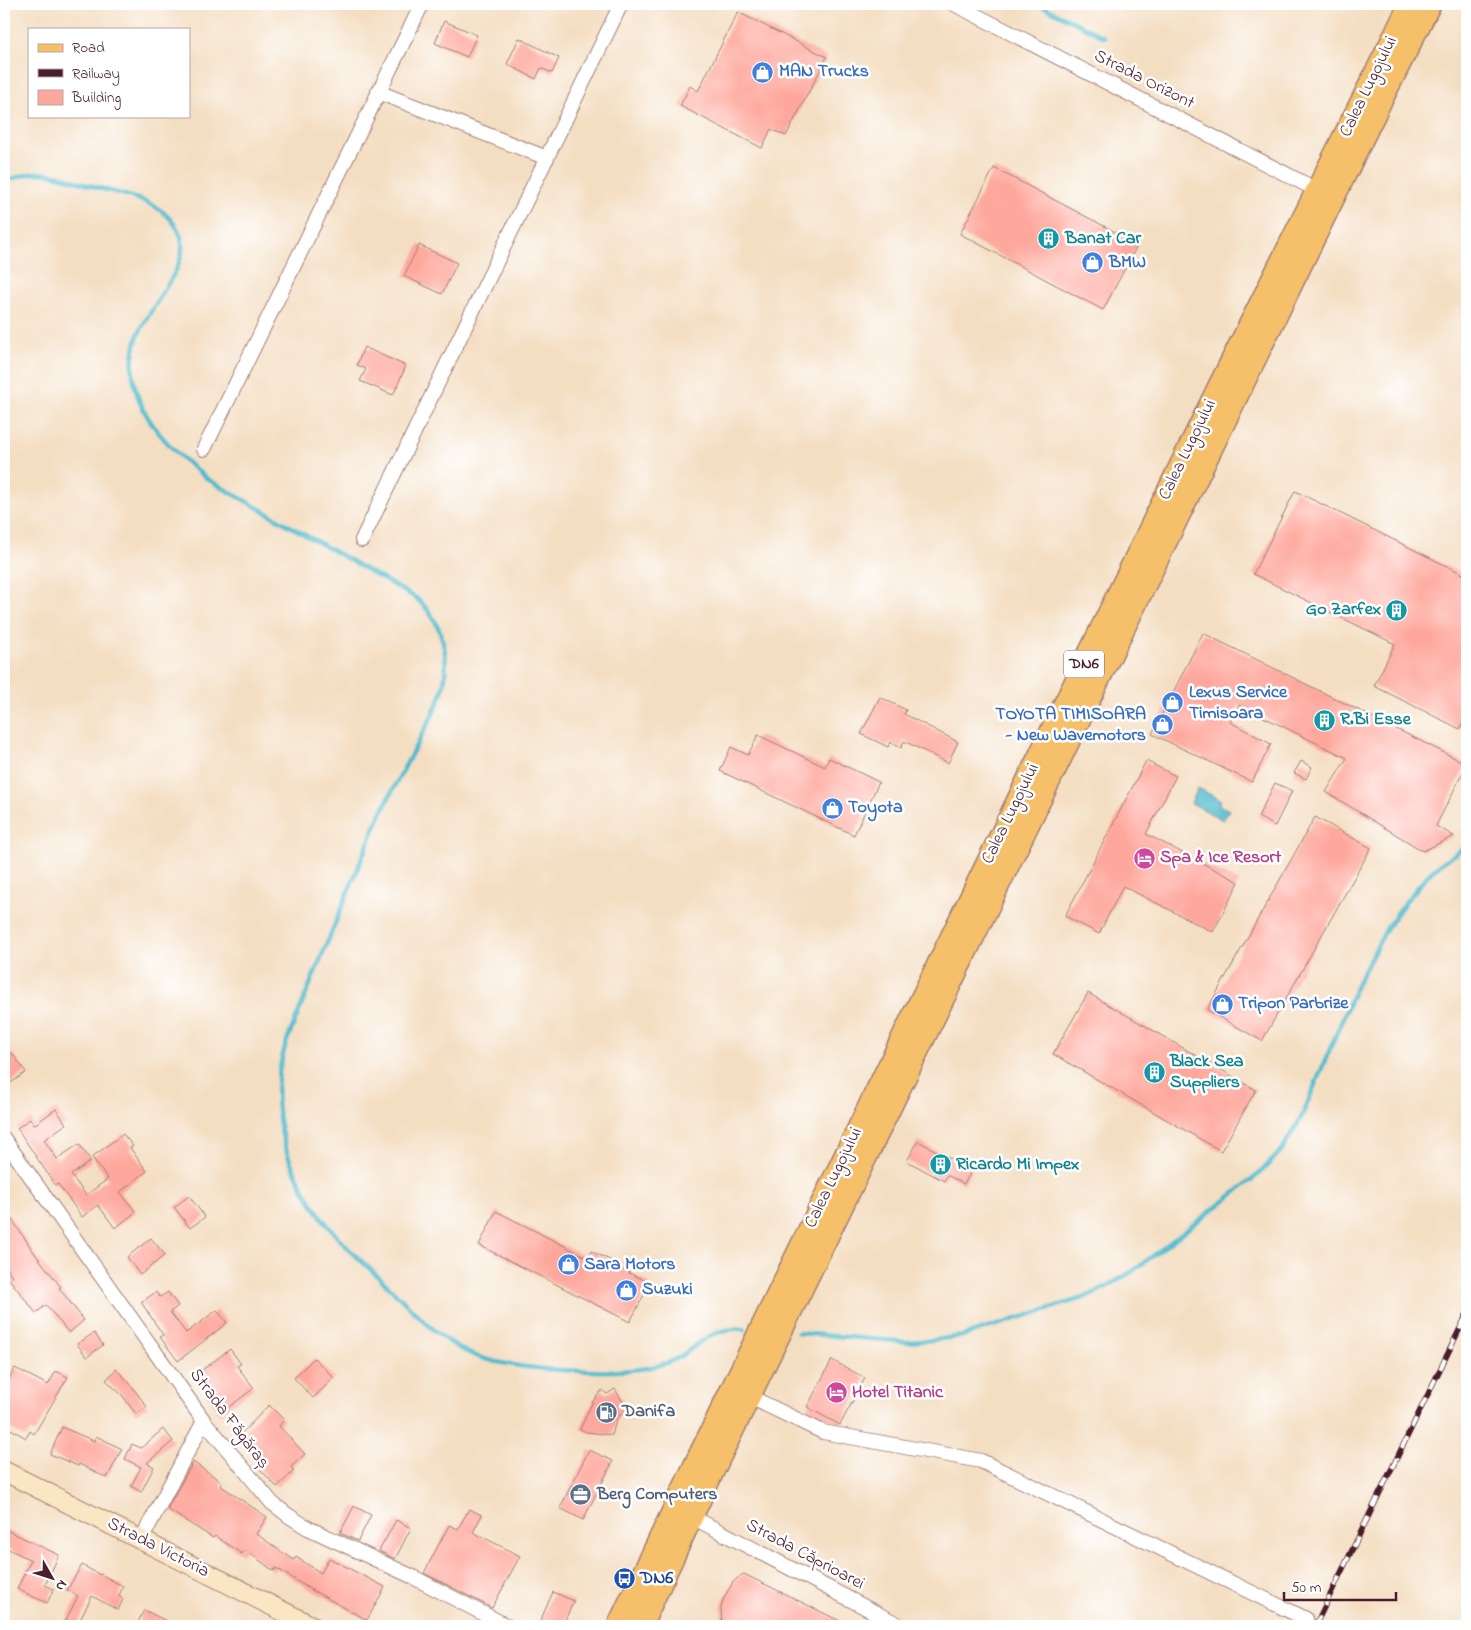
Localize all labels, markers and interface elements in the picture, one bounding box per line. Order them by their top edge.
legend [28,28,190,118]
street label: Calea Lugojului [1333,32,1406,142]
text: Road [72,37,105,59]
street label: Strada Orizont [1089,44,1199,116]
place label: MAN Trucks [779,59,869,85]
shop icon: MAN Trucks [751,60,775,84]
text: Railway [72,63,120,86]
text: Building [71,87,121,110]
place label: Banat Car [1064,226,1142,252]
building icon: Banat Car [1037,227,1061,251]
place label: BMW [1108,250,1146,276]
shop icon: BMW [1081,251,1105,275]
street label: Calea Lugojului [1152,395,1225,505]
place label: Go Zarfex [1306,597,1381,623]
building icon: Go Zarfex [1385,598,1409,622]
road number: DN6 [1064,651,1104,678]
place label: Lexus Service Timisoara [1189,680,1288,727]
shop icon: Lexus Service Timisoara [1161,691,1185,715]
place label: TOYOTA TIMISOARA - New Wavemotors [995,702,1146,749]
place label: R.Bi Esse [1340,707,1412,733]
building icon: R.Bi Esse [1312,708,1336,732]
shop icon: TOYOTA TIMISOARA - New Wavemotors [1150,713,1174,737]
street label: Calea Lugojului [975,759,1048,869]
place label: Toyota [848,795,903,822]
shop icon: Toyota [820,796,844,820]
place label: Spa & Ice Resort [1160,845,1282,871]
hotel icon: Spa & Ice Resort [1132,846,1156,870]
place label: Tripon Parbrize [1238,991,1349,1017]
shop icon: Tripon Parbrize [1210,992,1234,1016]
place label: Black Sea Suppliers [1169,1049,1244,1096]
building icon: Black Sea Suppliers [1142,1060,1166,1084]
street label: Calea Lugojului [798,1123,871,1233]
place label: Ricardo Mi Impex [956,1152,1079,1178]
building icon: Ricardo Mi Impex [928,1153,952,1177]
place label: Sara Motors [584,1252,676,1278]
shop icon: Sara Motors [556,1253,580,1277]
place label: Suzuki [642,1277,693,1303]
shop icon: Suzuki [614,1278,638,1302]
street label: Strada Făgăraș [182,1363,275,1475]
place label: Hotel Titanic [852,1380,944,1406]
hotel icon: Hotel Titanic [824,1381,848,1405]
place label: Danifa [621,1399,675,1425]
fuel station icon: Danifa [594,1400,618,1424]
place label: Berg Computers [596,1482,717,1509]
office icon: Berg Computers [569,1483,593,1507]
street label: Strada Victoria [102,1511,214,1585]
street label: Strada Căprioarei [741,1513,869,1597]
north arrow [28,1552,78,1602]
place label: DN6 [639,1566,673,1592]
bus stop icon: DN6 [612,1567,636,1591]
scale bar [1284,1570,1396,1602]
text: N [50,1575,72,1596]
text: 50 m [1291,1577,1322,1599]

